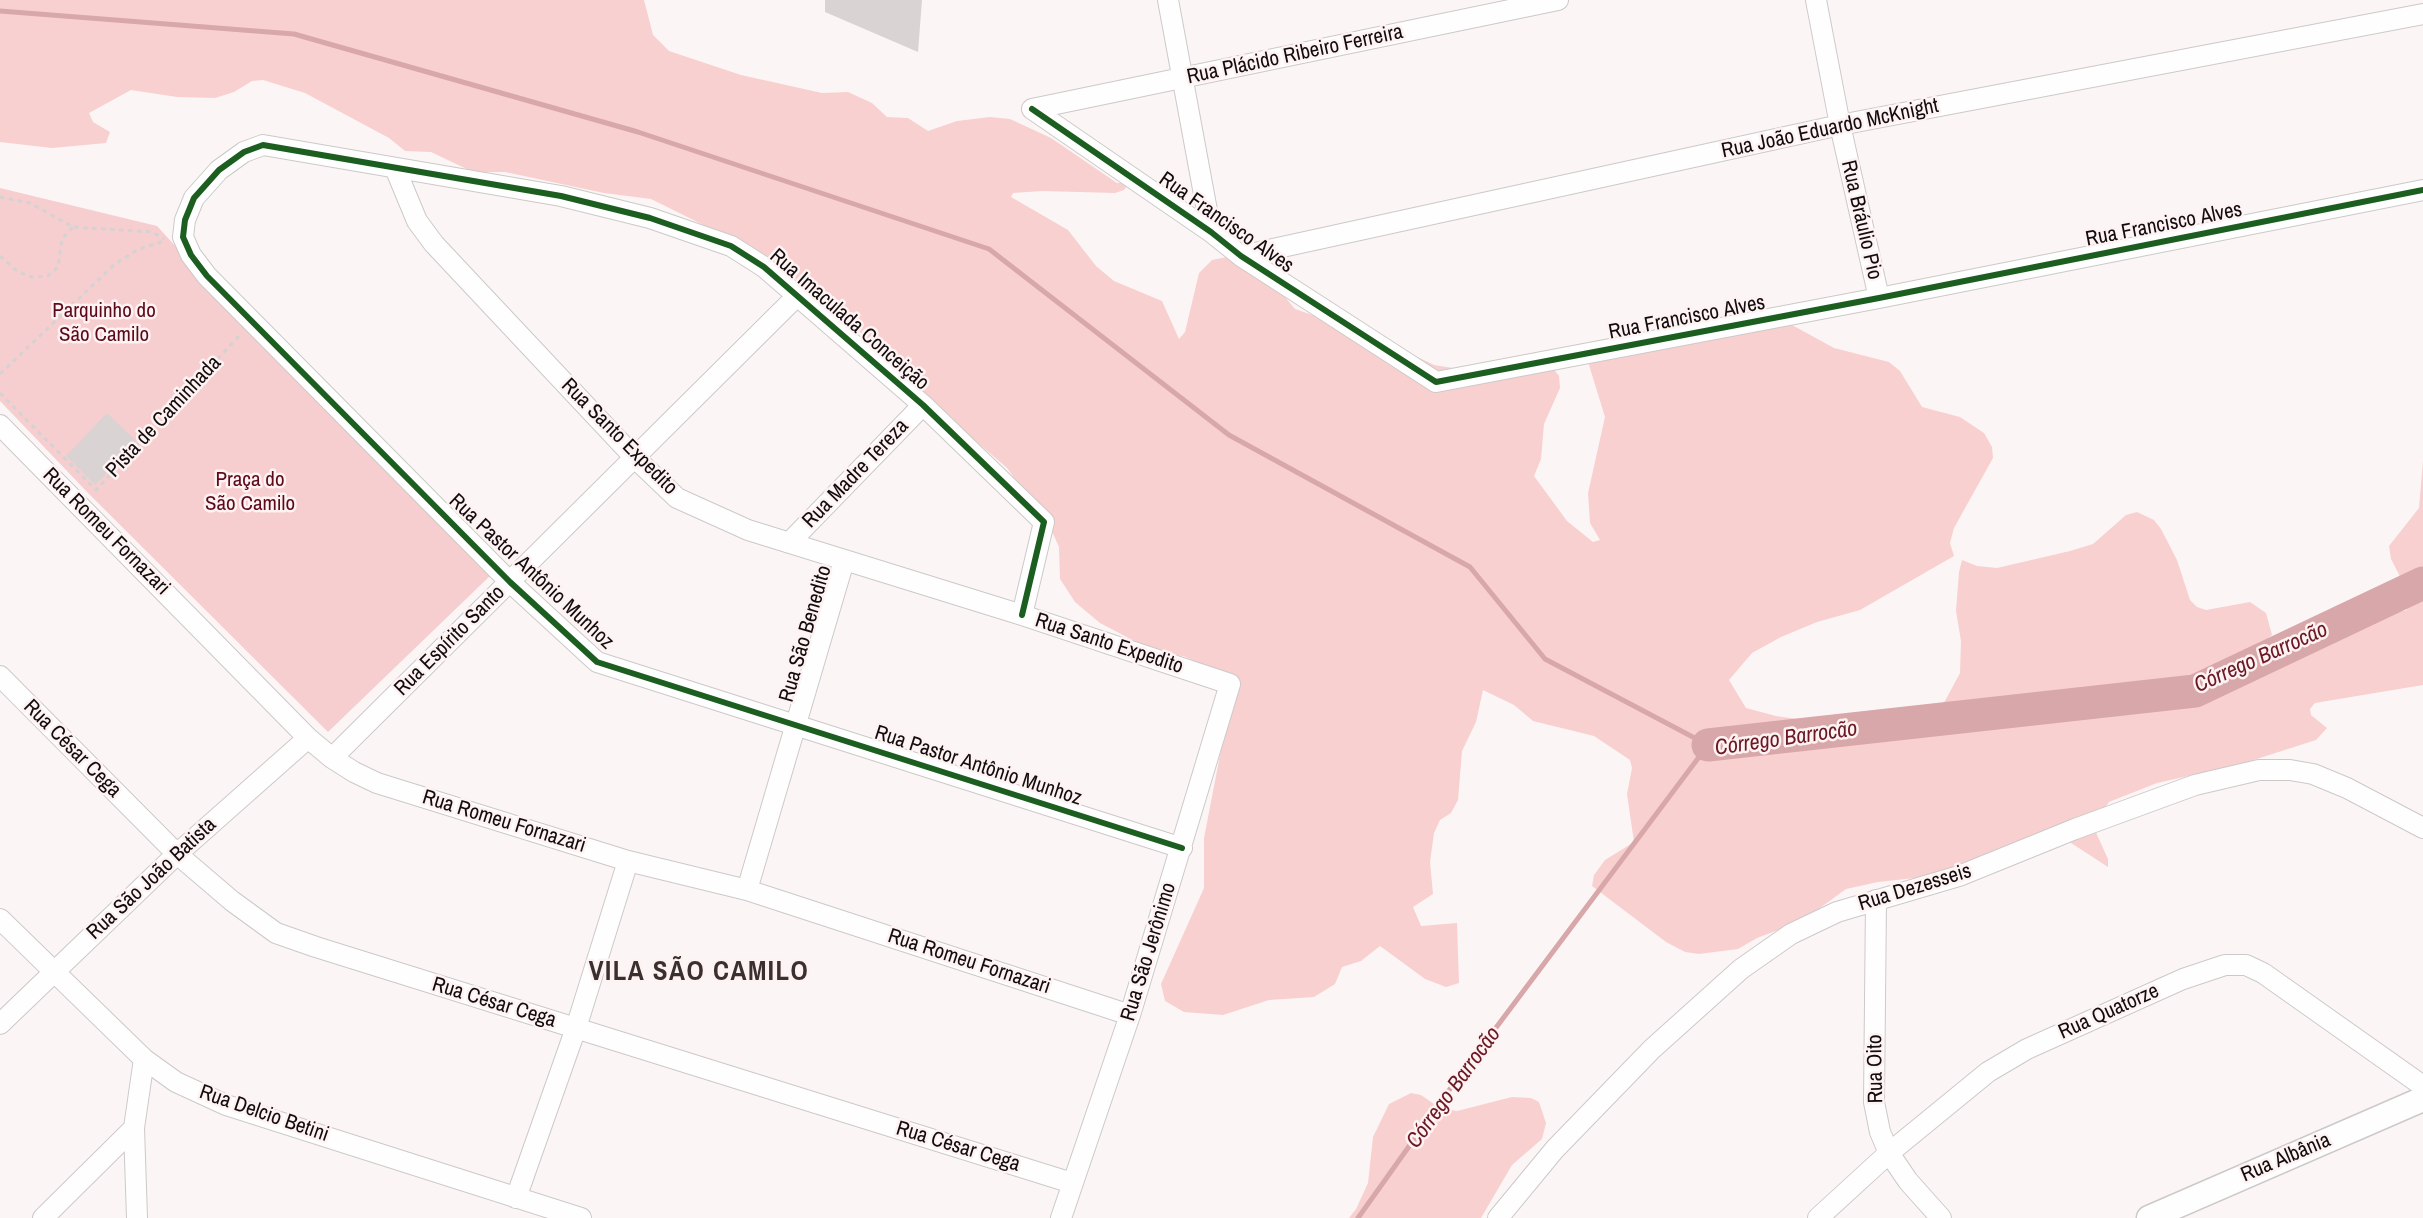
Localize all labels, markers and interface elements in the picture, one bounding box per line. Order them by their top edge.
street label: Rua Plácido Ribeiro Ferreira [1185,20,1405,90]
street label: Rua João Eduardo McKnight [1719,94,1941,164]
street label: Rua Bráulio Pio [1835,158,1887,282]
street label: Rua Francisco Alves [1154,167,1298,279]
street label: Rua Francisco Alves [2084,197,2244,253]
street label: Rua Imaculada Conceição [764,244,934,396]
street label: Rua Francisco Alves [1607,290,1767,346]
park label: Parquinho do São Camilo [52,298,156,348]
street label: Pista de Caminhada [101,351,227,483]
street label: Rua Santo Expedito [556,374,682,500]
street label: Rua Madre Tereza [798,414,914,534]
street label: Rua Romeu Fornazari [37,463,175,601]
park label: Praça do São Camilo [205,467,295,517]
street label: Rua Pastor Antônio Munhoz [443,489,619,655]
street label: Rua São Benedito [774,563,838,705]
street label: Rua Espírito Santo [390,581,510,701]
street label: Rua Santo Expedito [1032,608,1186,680]
water label: Córrego Barrocão [2190,617,2332,699]
street label: Rua César Cega [18,695,126,803]
water label: Córrego Barrocão [1713,716,1859,762]
street label: Rua Pastor Antônio Munhoz [871,721,1085,811]
street label: Rua Romeu Fornazari [419,785,589,859]
street label: Rua São João Batista [82,813,222,945]
street label: Rua Dezesseis [1855,859,1975,917]
street label: Rua São Jerônimo [1116,880,1182,1024]
street label: Rua Romeu Fornazari [884,924,1054,1000]
district label: VILA SÃO CAMILO [589,957,809,989]
street label: Rua César Cega [429,972,559,1034]
street label: Rua Quatorze [2055,979,2163,1045]
water label: Córrego Barrocão [1401,1022,1507,1154]
street label: Rua Oito [1863,1034,1889,1104]
street label: Rua Delcio Betini [196,1080,332,1148]
street label: Rua César Cega [893,1116,1023,1178]
street label: Rua Albânia [2237,1128,2335,1188]

